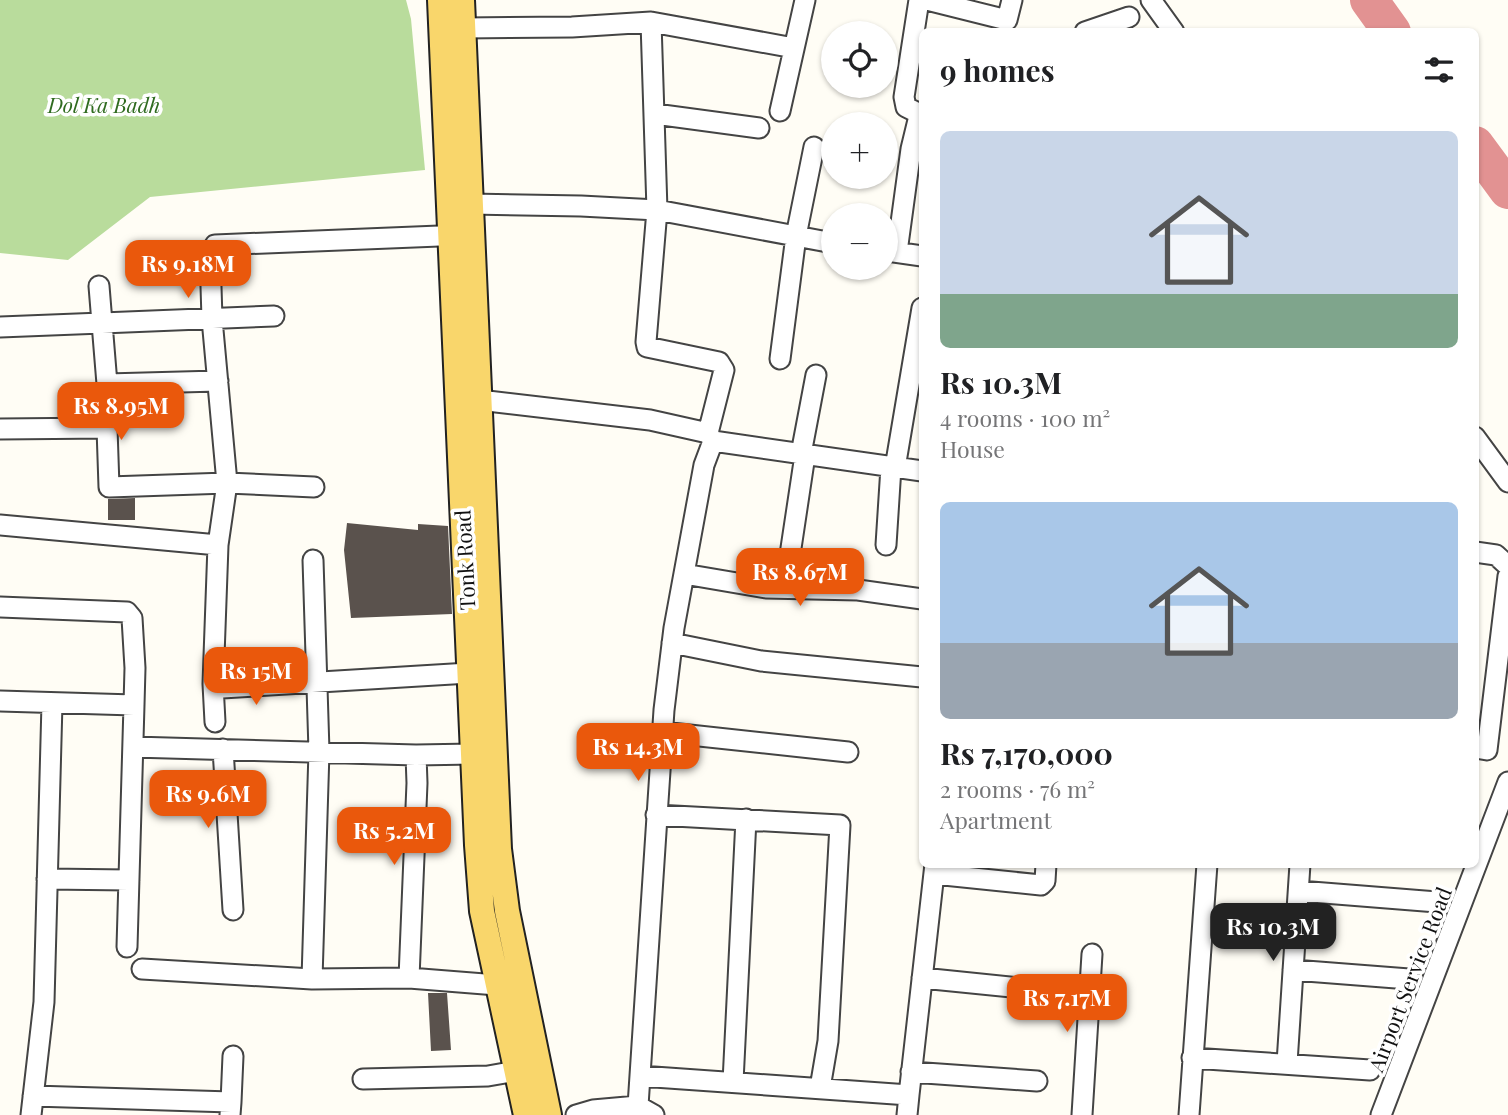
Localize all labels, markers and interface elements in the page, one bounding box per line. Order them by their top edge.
map controls [821,21,898,280]
button: locate [821,21,898,98]
text: 9 homes [940,50,1055,90]
icon: filters [1420,51,1458,89]
park label: Dol Ka Badh [47,90,160,118]
button: + [821,112,898,189]
icon: home [1136,177,1262,303]
button: − [821,203,898,280]
pin: Rs 9.18M [116,240,260,300]
text: Rs 9.18M [141,247,235,278]
text: Rs 10.3M [940,362,1062,402]
pin: Rs 8.95M [49,382,193,442]
text: Rs 8.95M [73,389,169,420]
text: 4 rooms · 100 m² [940,402,1110,433]
text: House [940,433,1005,464]
street label: Tonk Road [447,509,481,611]
pin: Rs 8.67M [728,548,872,608]
icon: home [1136,548,1262,674]
text: Rs 8.67M [752,555,848,586]
pin: Rs 15M [199,648,313,707]
text: Rs 15M [220,654,292,685]
pin: Rs 14.3M [566,724,710,783]
text: Rs 14.3M [593,730,683,761]
text: Rs 7,170,000 [940,733,1113,773]
pin: Rs 9.6M [143,770,273,830]
text: 2 rooms · 76 m² [940,773,1095,804]
text: Rs 9.6M [165,777,251,808]
text: Apartment [940,804,1052,835]
pin: Rs 5.2M [329,808,459,867]
text: Rs 5.2M [353,814,435,845]
street label: Airport Service Road [1361,883,1457,1076]
pin: Rs 10.3M [1201,904,1345,963]
text: Rs 10.3M [1226,910,1320,941]
pin: Rs 7.17M [995,974,1139,1034]
text: Rs 7.17M [1023,981,1111,1012]

